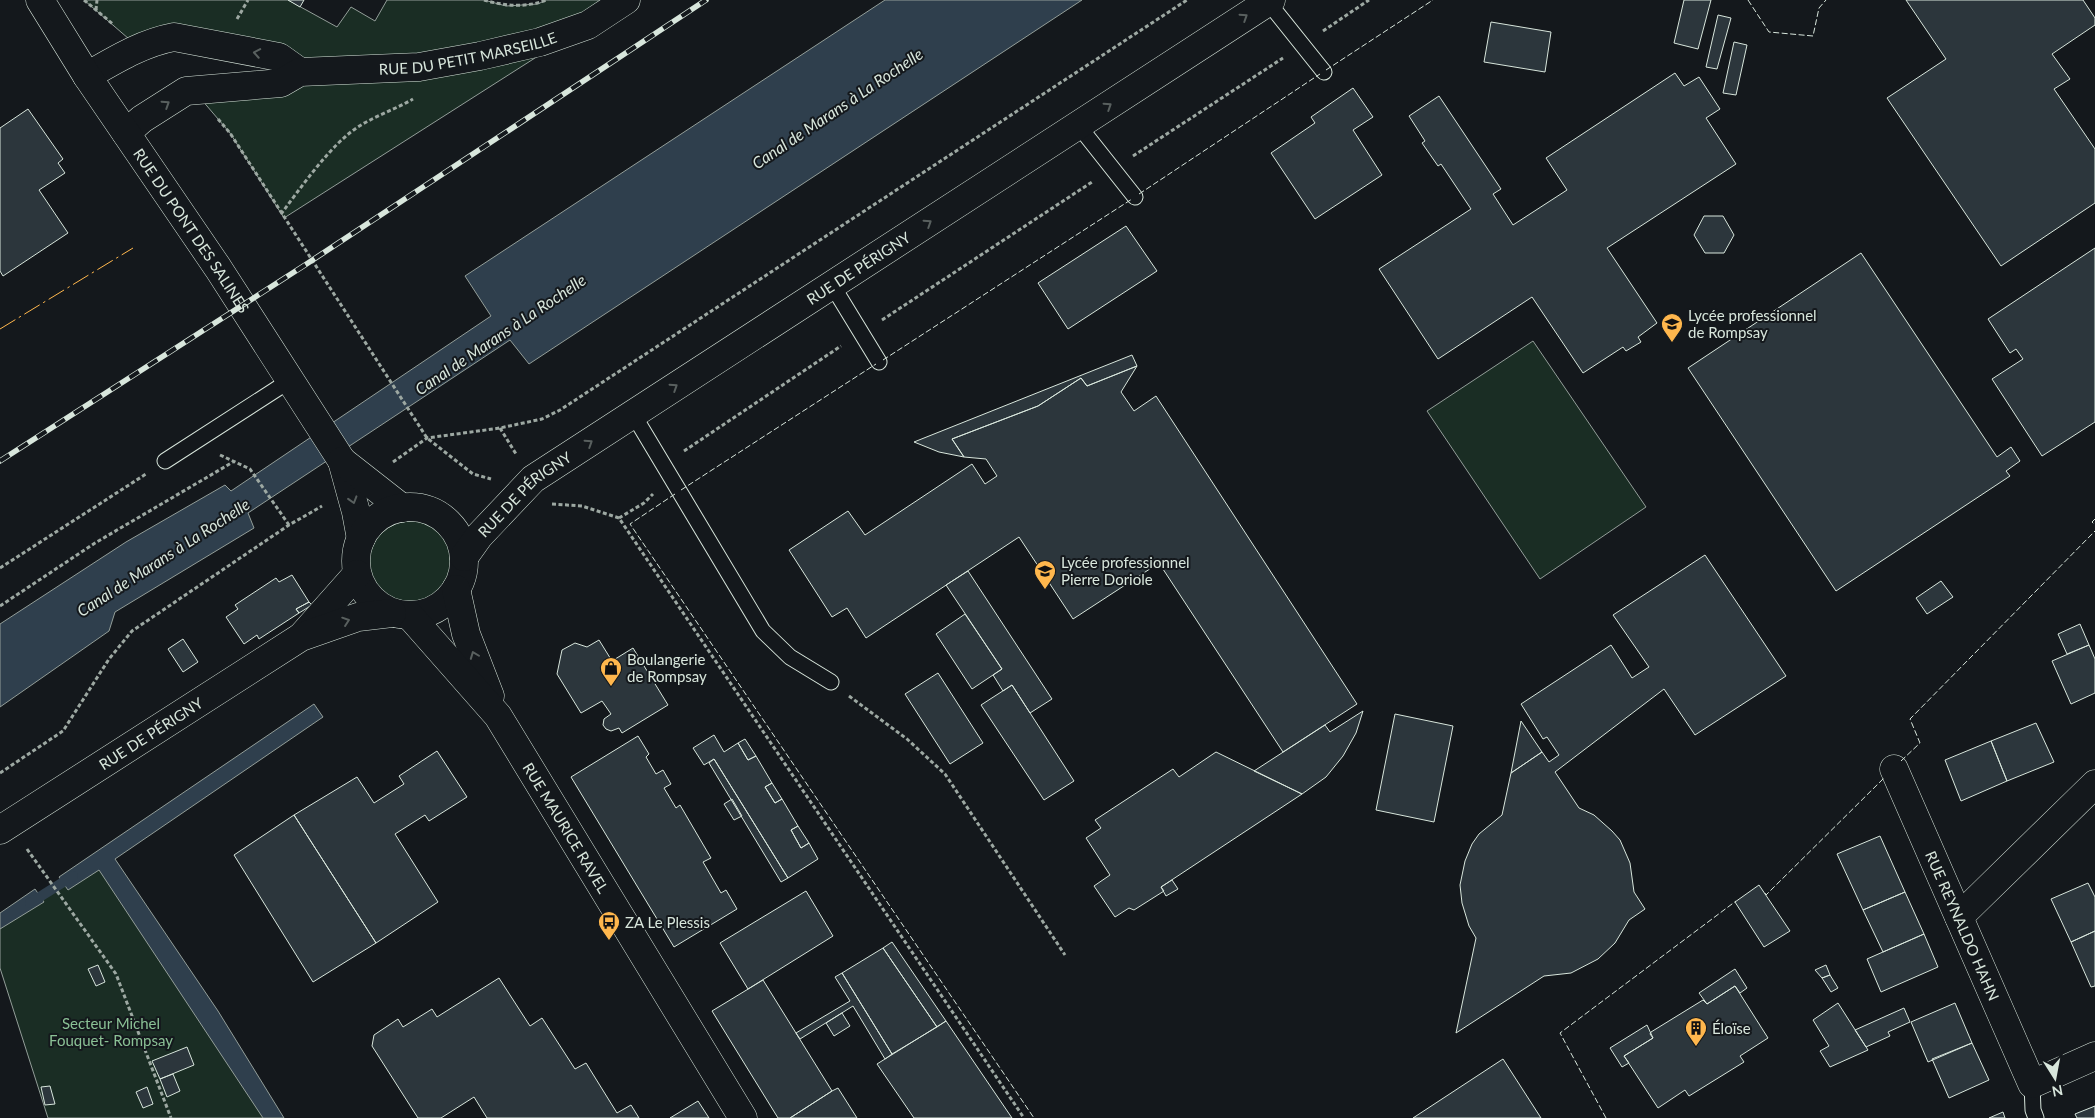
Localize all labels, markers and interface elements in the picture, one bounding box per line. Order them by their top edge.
one-way arrow [1239,14,1248,23]
street label: RUE DU PETIT MARSEILLE [378,28,559,78]
water label: Canal de Marans à La Rochelle [748,43,926,172]
one-way arrow [252,48,261,58]
one-way arrow [160,101,169,110]
one-way arrow [1103,103,1112,112]
street label: RUE DU PONT DES SALINES [130,145,253,316]
one-way arrow [922,220,932,229]
street label: RUE DE PÉRIGNY [803,227,914,308]
water label: Canal de Marans à La Rochelle [411,269,589,398]
place label: Lycée professionnel de Rompsay [1688,306,1817,341]
school or university icon: Lycée professionnel de Rompsay [1660,312,1684,343]
one-way arrow [669,384,678,394]
one-way arrow [583,440,592,450]
street label: RUE DE PÉRIGNY [474,447,575,541]
water label: Canal de Marans à La Rochelle [73,494,253,620]
one-way arrow [347,495,357,503]
place label: Lycée professionnel Pierre Doriole [1061,553,1190,588]
school or university icon: Lycée professionnel Pierre Doriole [1033,559,1057,590]
one-way arrow [341,617,349,627]
place label: Boulangerie de Rompsay [627,650,707,685]
one-way arrow [470,651,480,659]
shop icon: Boulangerie de Rompsay [599,656,623,687]
street label: RUE DE PÉRIGNY [95,693,207,773]
street label: RUE MAURICE RAVEL [520,759,613,896]
street label: RUE REYNALDO HAHN [1922,848,2003,1003]
bus stop icon: ZA Le Plessis [597,910,621,941]
place label: ZA Le Plessis [625,913,710,931]
park label: Secteur Michel Fouquet- Rompsay [49,1014,173,1049]
building icon: Éloïse [1684,1016,1708,1047]
place label: Éloïse [1712,1019,1751,1037]
north arrow [2030,1053,2080,1103]
text: N [2051,1082,2064,1101]

